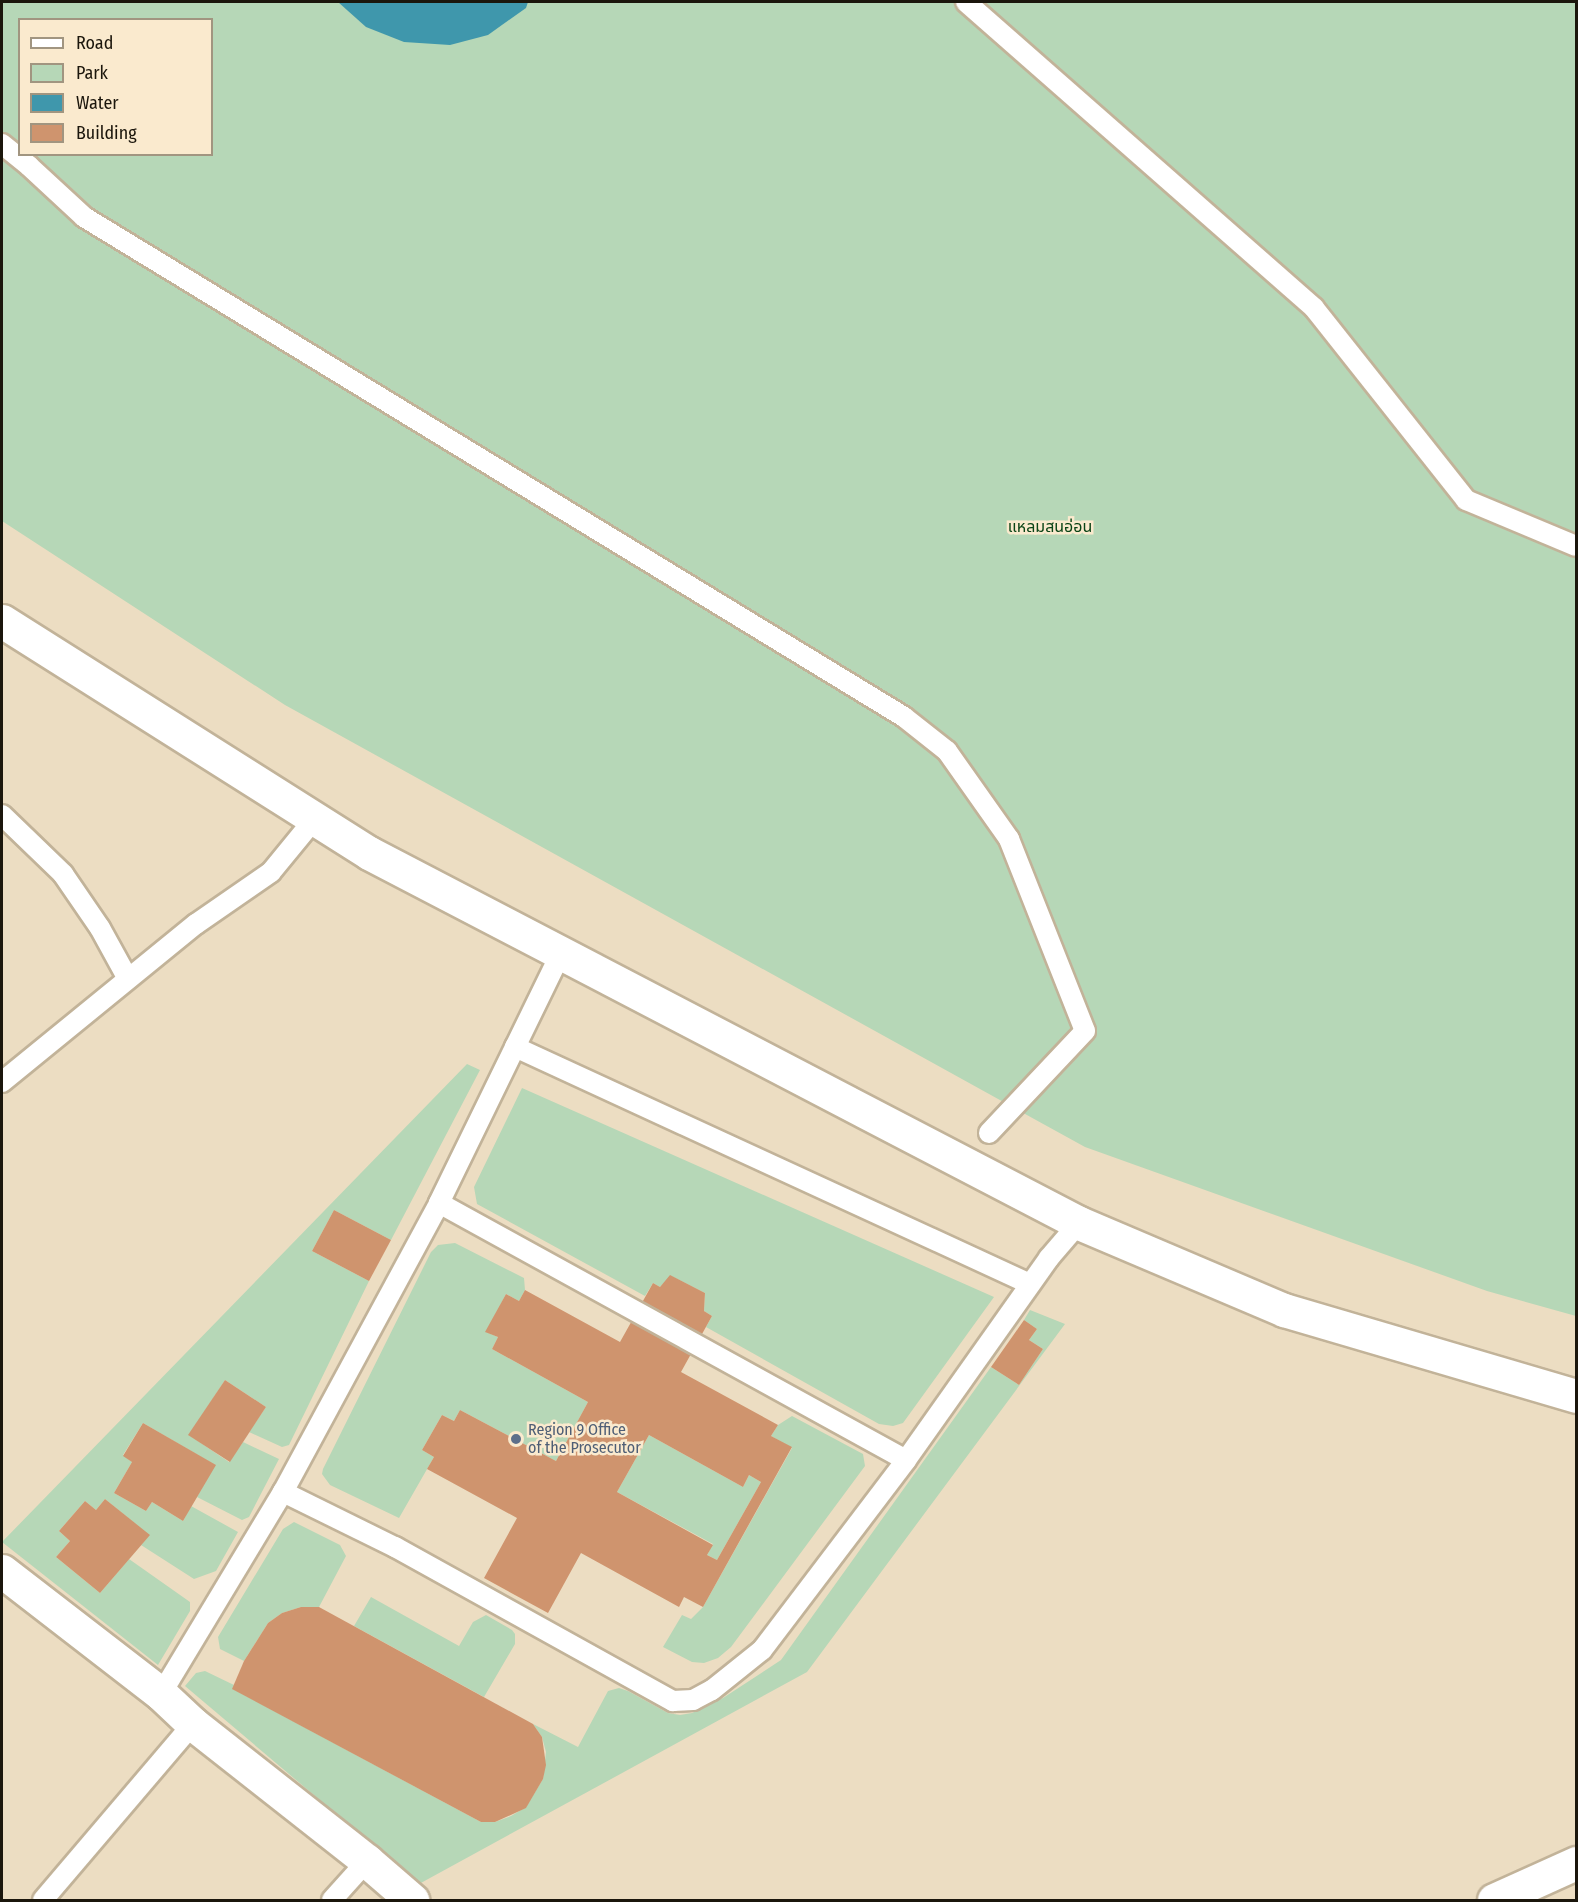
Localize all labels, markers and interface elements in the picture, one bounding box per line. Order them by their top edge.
legend [18,18,213,156]
text: Road [76,32,113,54]
text: Park [76,62,108,84]
text: Water [76,92,119,114]
text: Building [76,122,137,144]
park label: แหลมสนอ่อน [1008,517,1092,537]
place label: Region 9 Office of the Prosecutor [528,1420,641,1458]
marker: Region 9 Office of the Prosecutor [509,1432,523,1446]

